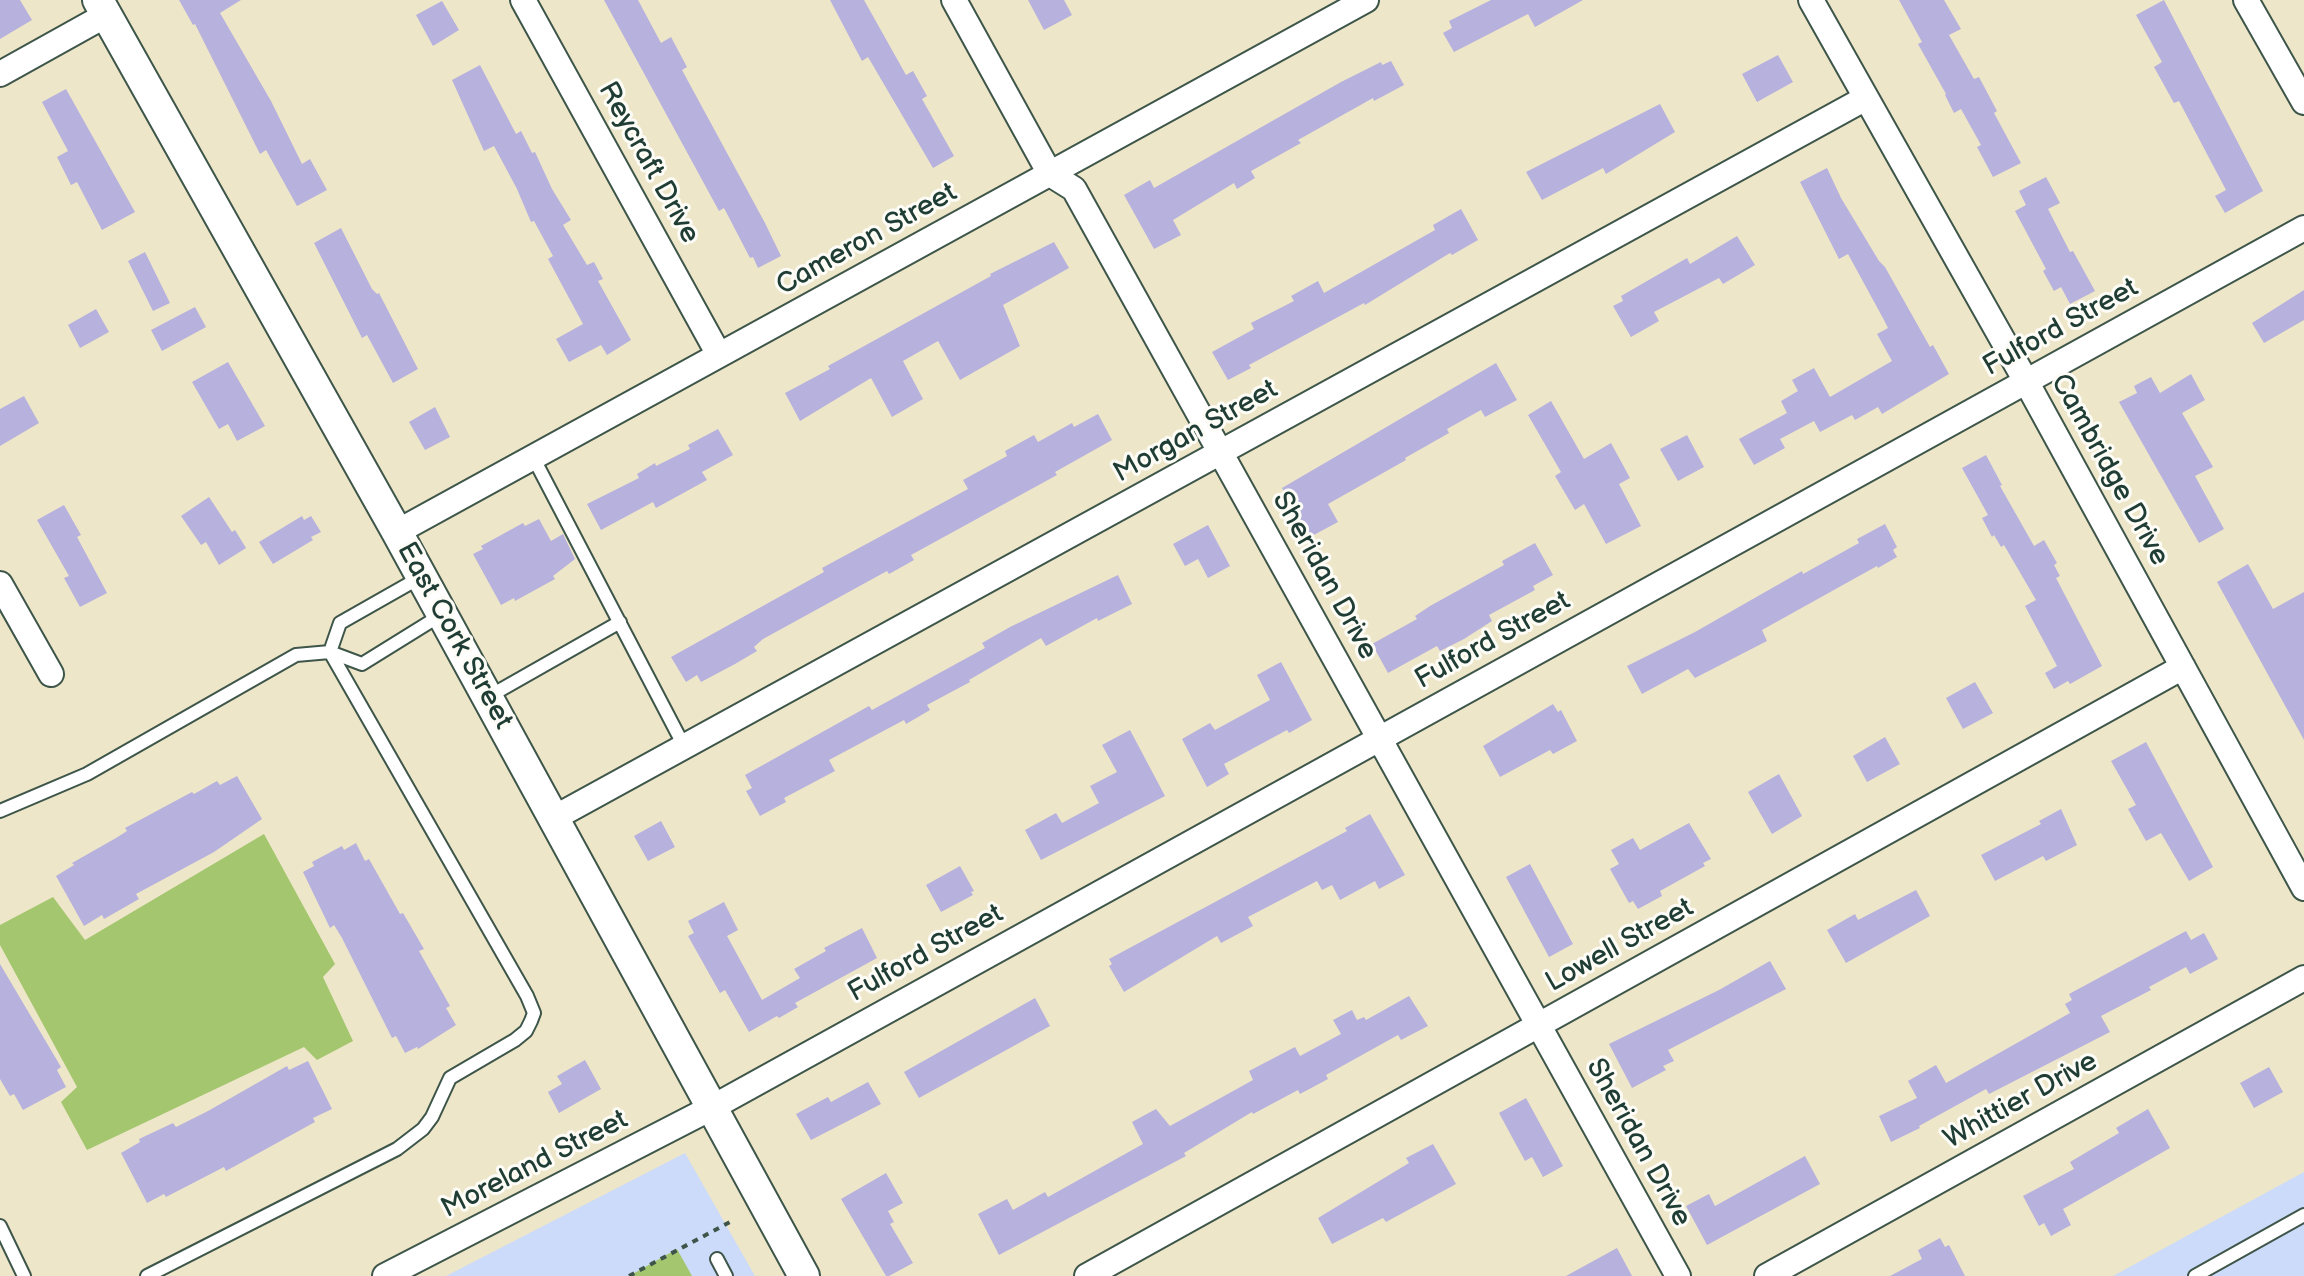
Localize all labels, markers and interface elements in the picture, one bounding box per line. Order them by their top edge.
street label: Reycraft Drive [590,77,706,249]
street label: Cameron Street [771,177,963,303]
street label: Fulford Street [1978,272,2144,384]
street label: Cambridge Drive [2042,368,2176,572]
street label: Morgan Street [1108,373,1284,491]
street label: Sheridan Drive [1264,486,1384,666]
street label: East Cork Street [389,537,519,735]
street label: Fulford Street [1410,585,1576,697]
street label: Lowell Street [1541,892,1699,1000]
street label: Fulford Street [843,898,1009,1010]
street label: Whittier Drive [1938,1045,2104,1157]
street label: Sheridan Drive [1578,1053,1698,1233]
street label: Moreland Street [436,1104,634,1226]

